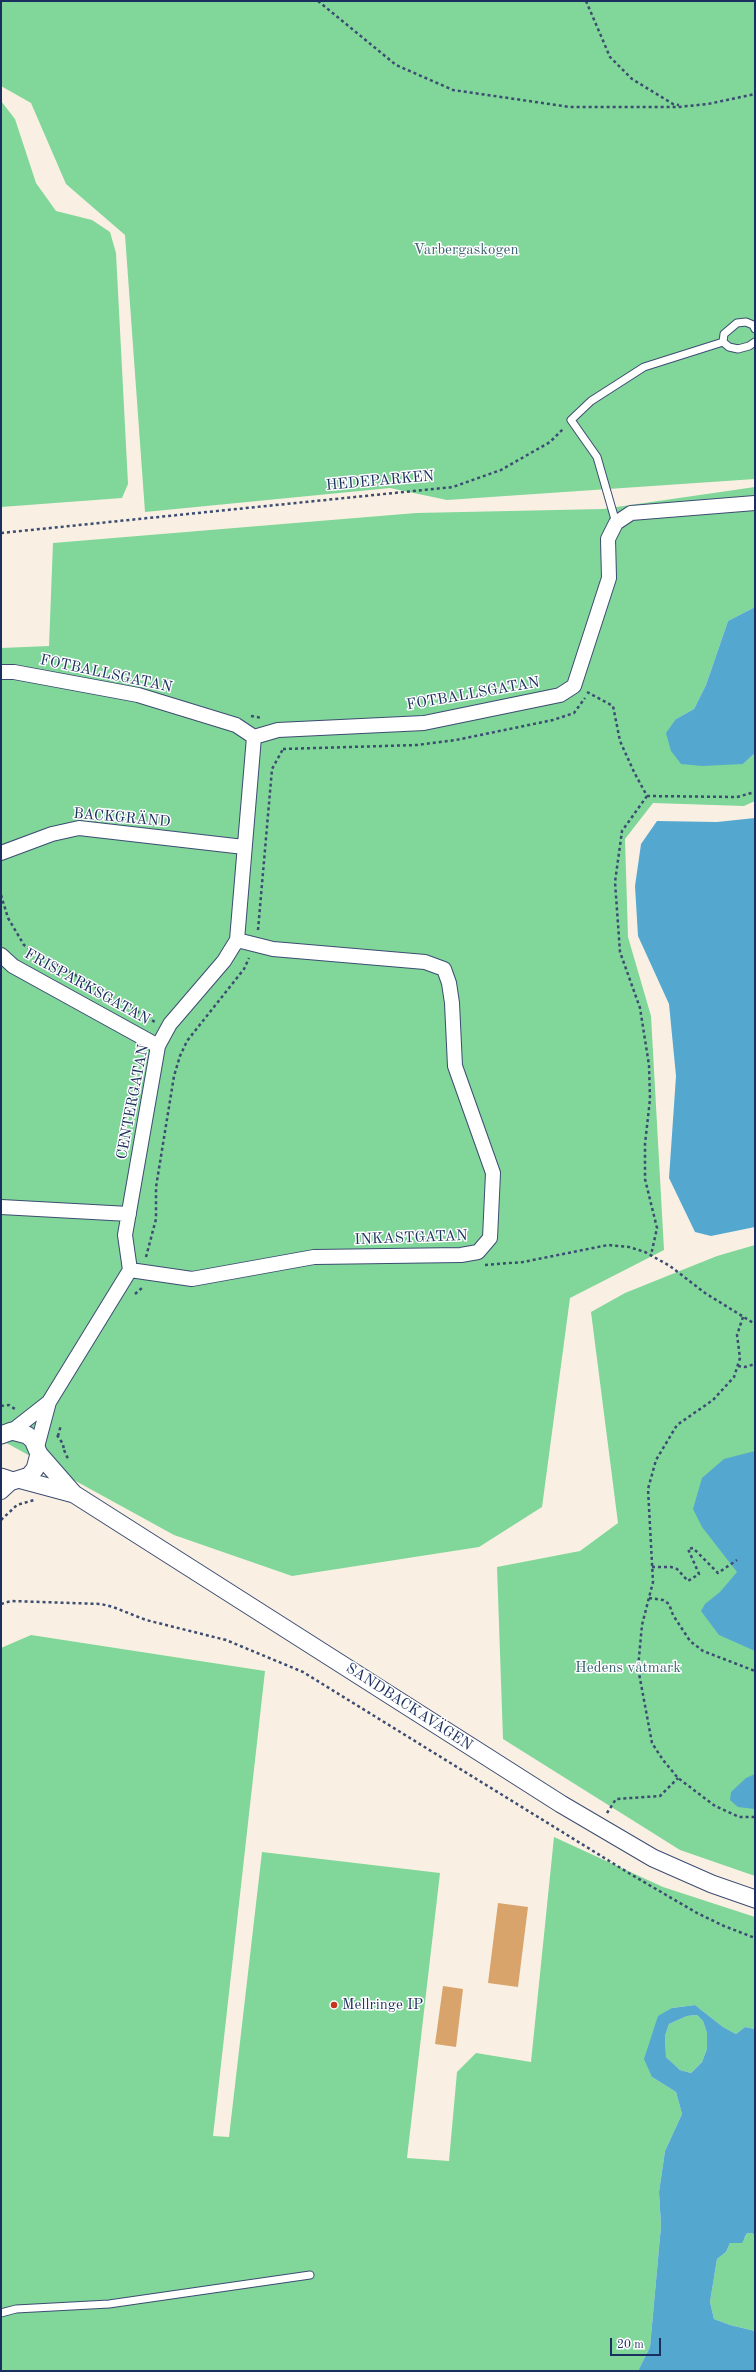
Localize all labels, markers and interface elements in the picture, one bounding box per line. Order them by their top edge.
park label: Varbergaskogen [413,241,519,259]
street label: HEDEPARKEN [325,467,435,495]
street label: FOTBALLSGATAN [38,651,174,697]
street label: FOTBALLSGATAN [405,673,541,715]
street label: BACKGRÄND [73,805,171,831]
street label: FRISPARKSGATAN [21,945,153,1029]
street label: CENTERGATAN [113,1043,153,1161]
street label: INKASTGATAN [354,1227,468,1249]
street label: SANDBACKAVÄGEN [342,1659,476,1755]
park label: Hedens våtmark [575,1659,681,1677]
place label: Mellringe IP [342,1996,423,2014]
marker: Mellringe IP [329,2000,339,2010]
scale bar [612,2330,663,2356]
text: 20 m [617,2339,644,2351]

